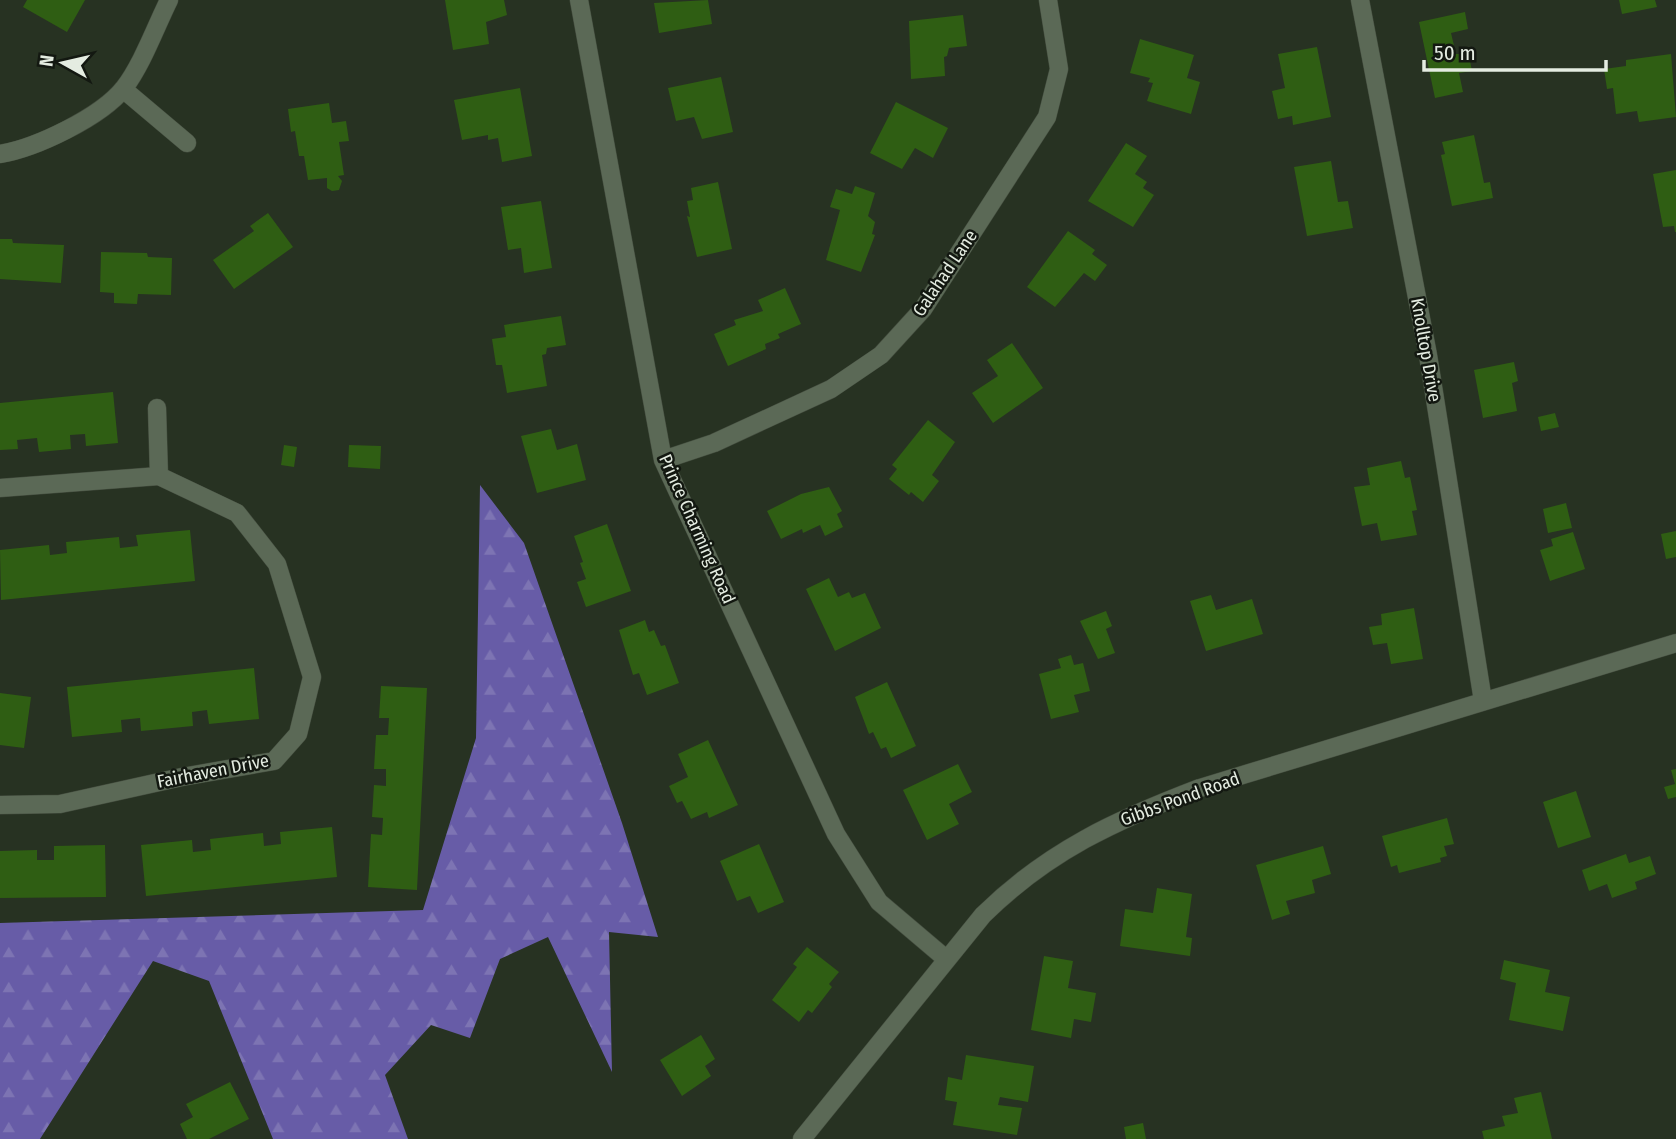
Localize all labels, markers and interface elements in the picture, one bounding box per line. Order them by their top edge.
north arrow [28,28,98,98]
scale bar [1424,28,1606,72]
text: 50 m [1434,40,1476,66]
text: N [34,53,59,68]
street label: Galahad Lane [908,225,982,320]
street label: Knolltop Drive [1406,296,1446,404]
street label: Prince Charming Road [654,451,740,607]
street label: Fairhaven Drive [155,749,271,793]
street label: Gibbs Pond Road [1118,767,1242,831]

